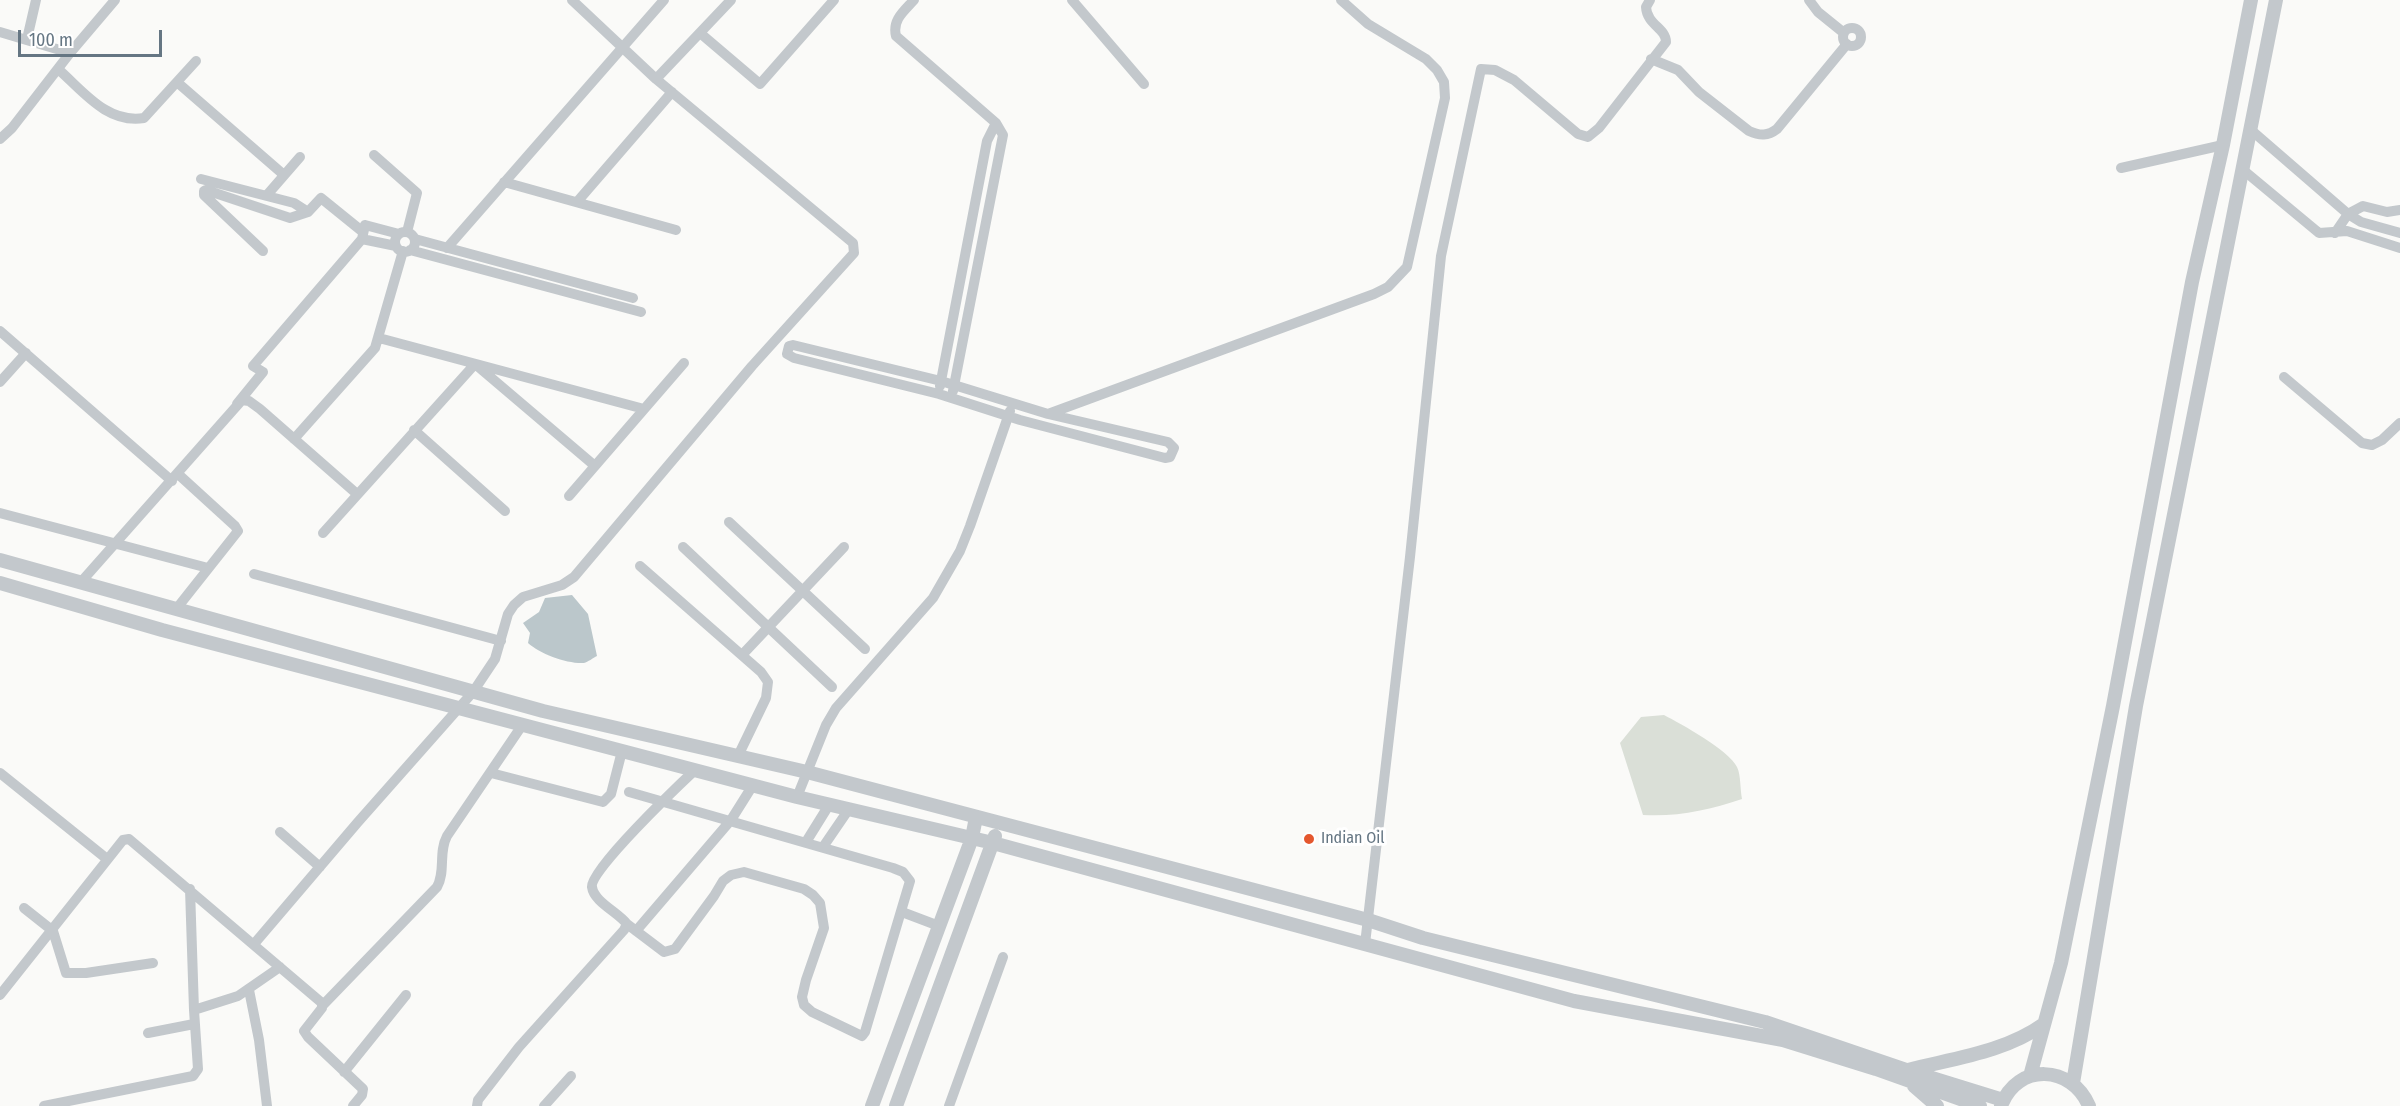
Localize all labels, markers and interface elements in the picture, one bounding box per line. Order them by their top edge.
scale bar [21,18,165,56]
text: 100 m [29,29,73,51]
place label: Indian Oil [1321,829,1385,849]
marker: Indian Oil [1302,832,1316,846]

